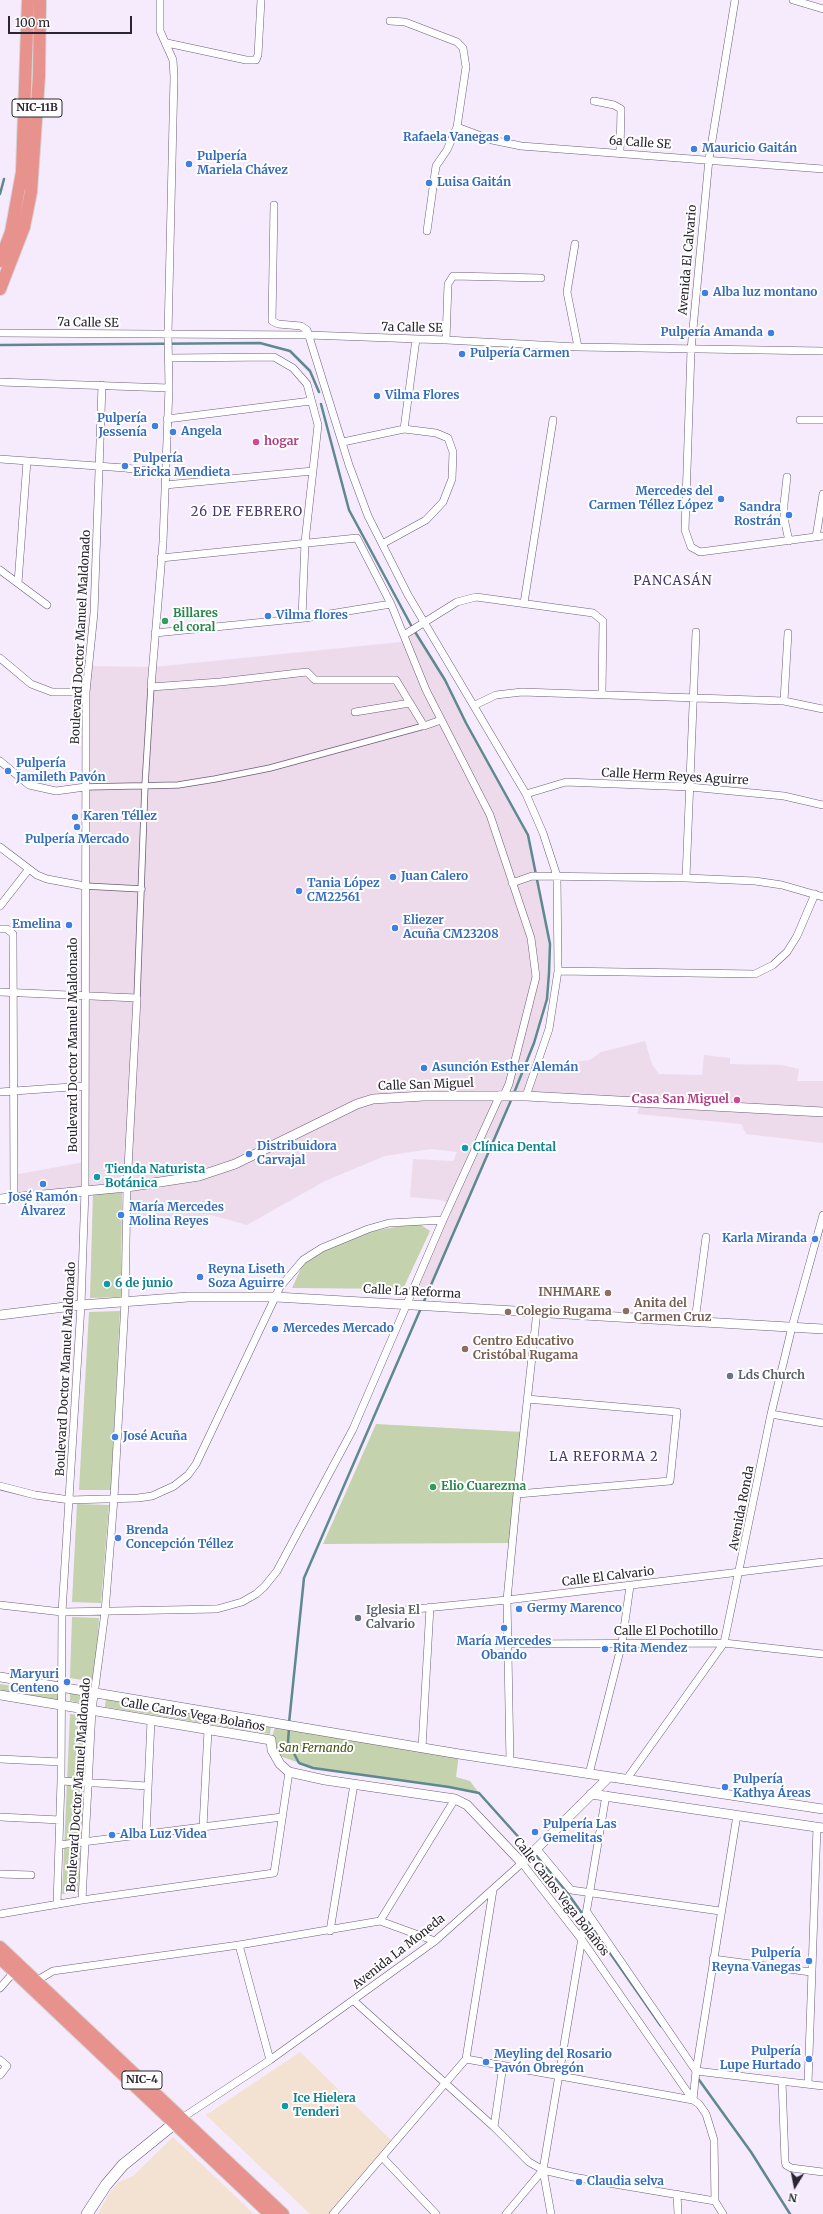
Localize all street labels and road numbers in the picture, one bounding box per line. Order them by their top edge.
road number: NIC-11B [12,99,62,117]
street label: 6a Calle SE [608,134,672,152]
street label: Avenida El Calvario [676,204,700,316]
street label: 7a Calle SE [57,315,119,331]
street label: 7a Calle SE [381,320,443,336]
street label: Boulevard Doctor Manuel Maldonado [68,529,94,745]
street label: Calle Herm Reyes Aguirre [601,766,749,788]
street label: Boulevard Doctor Manuel Maldonado [67,938,81,1152]
street label: Calle San Miguel [378,1076,474,1094]
street label: Boulevard Doctor Manuel Maldonado [53,1261,79,1477]
street label: Calle La Reforma [363,1282,461,1302]
street label: Avenida Ronda [727,1464,757,1552]
street label: Calle El Calvario [561,1564,655,1590]
street label: Calle El Pochotillo [614,1625,718,1639]
street label: Boulevard Doctor Manuel Maldonado [64,1677,94,1893]
street label: Calle Carlos Vega Bolaños [120,1695,266,1735]
street label: Calle Carlos Vega Bolaños [510,1835,612,1959]
street label: Avenida La Moneda [350,1912,448,1992]
road number: NIC-4 [122,2071,162,2089]

